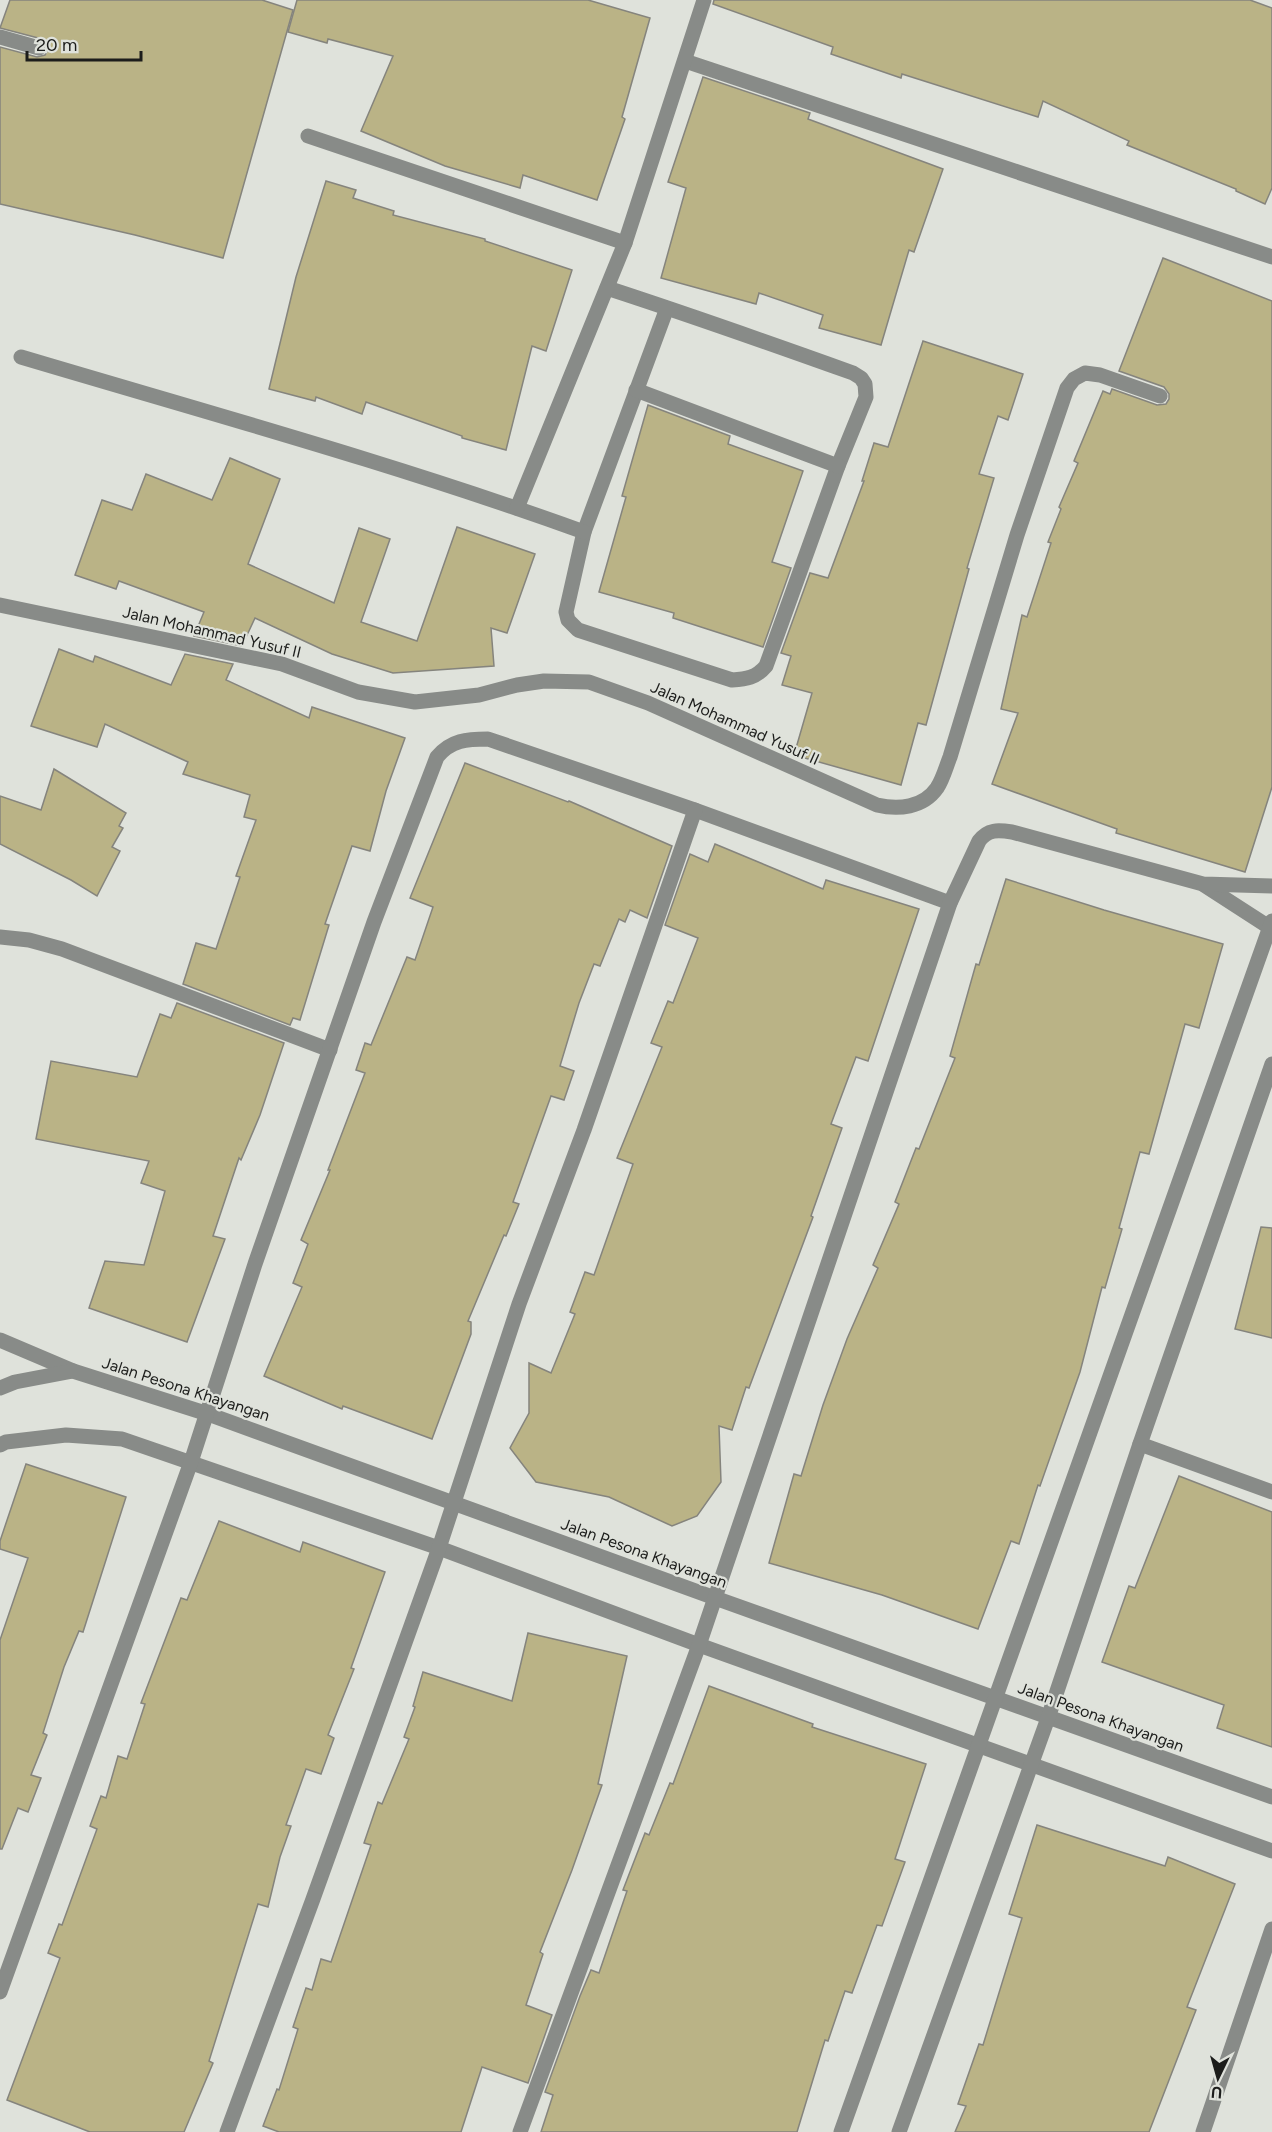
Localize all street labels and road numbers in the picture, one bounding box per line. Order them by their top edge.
street label: Jalan Mohammad Yusuf II [121,602,303,662]
street label: Jalan Mohammad Yusuf II [648,677,822,769]
street label: Jalan Pesona Khayangan [100,1353,272,1425]
street label: Jalan Pesona Khayangan [558,1514,730,1592]
street label: Jalan Pesona Khayangan [1015,1678,1187,1756]

